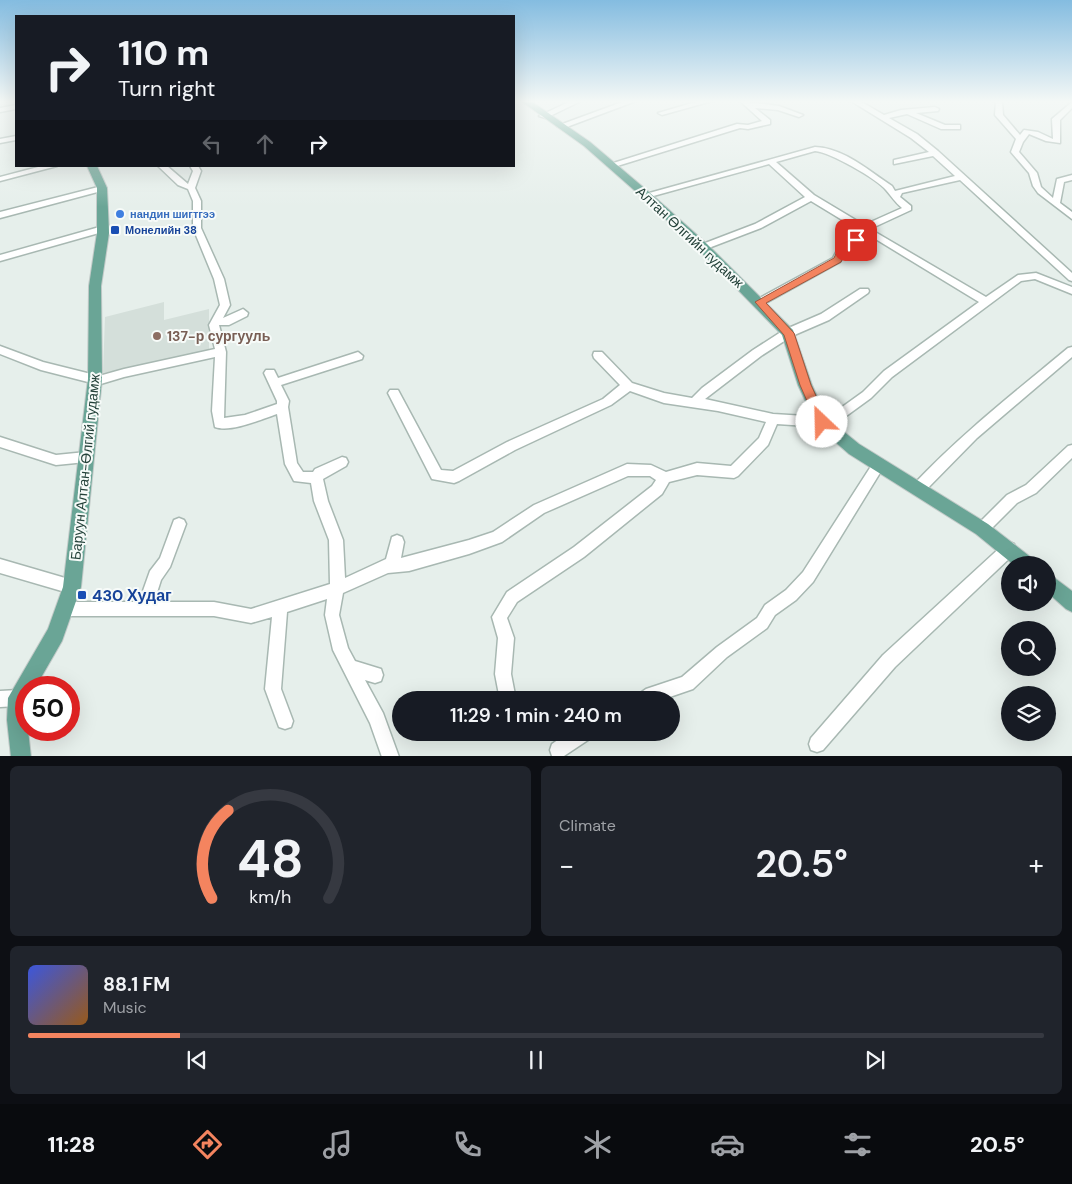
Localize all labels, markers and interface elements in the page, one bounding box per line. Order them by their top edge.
text: 110 m [118,30,209,76]
icon: right [35,35,100,100]
text: Turn right [118,74,215,103]
icon: left [198,130,226,158]
icon: ahead [251,130,279,158]
icon: right [304,130,332,158]
street label: Алтан Өлгийн гудамж [632,182,748,292]
place label: нандин шигтгээ [130,207,215,221]
marker: нандин шигтгээ [114,208,126,220]
pin [835,219,877,261]
place label: Монелийн 38 [125,223,197,237]
marker: Монелийн 38 [109,224,121,236]
icon: arrive [842,226,870,254]
place label: 137-р сургууль [167,327,271,345]
marker: 137-р сургууль [151,330,163,342]
street label: Баруун Алтан-Өлгий гудамж [66,372,104,561]
position arrow [795,395,847,447]
map controls [1001,556,1056,741]
button: sound [1001,556,1056,611]
place label: 430 Худаг [92,585,172,606]
marker: 430 Худаг [76,589,88,601]
button: search [1001,621,1056,676]
speed limit sign: 50 [15,676,80,741]
button: layers [1001,686,1056,741]
text: 11:29 · 1 min · 240 m [450,703,622,728]
text: Climate [559,815,616,836]
text: 48 [237,825,304,893]
text: 20.5° [755,839,848,889]
text: − [559,847,574,884]
text: + [1029,847,1044,884]
text: km/h [249,885,292,909]
text: 88.1 FM [103,972,170,997]
text: Music [103,997,147,1018]
icon: previous [183,1046,211,1074]
icon: pause [522,1046,550,1074]
icon: next [861,1046,889,1074]
icon: directions [190,1127,225,1162]
icon: music [320,1127,355,1162]
icon: phone [450,1127,485,1162]
icon: climate [580,1127,615,1162]
icon: car [710,1127,745,1162]
icon: filters [840,1127,875,1162]
text: 11:28 [47,1130,96,1159]
text: 20.5° [970,1130,1024,1159]

